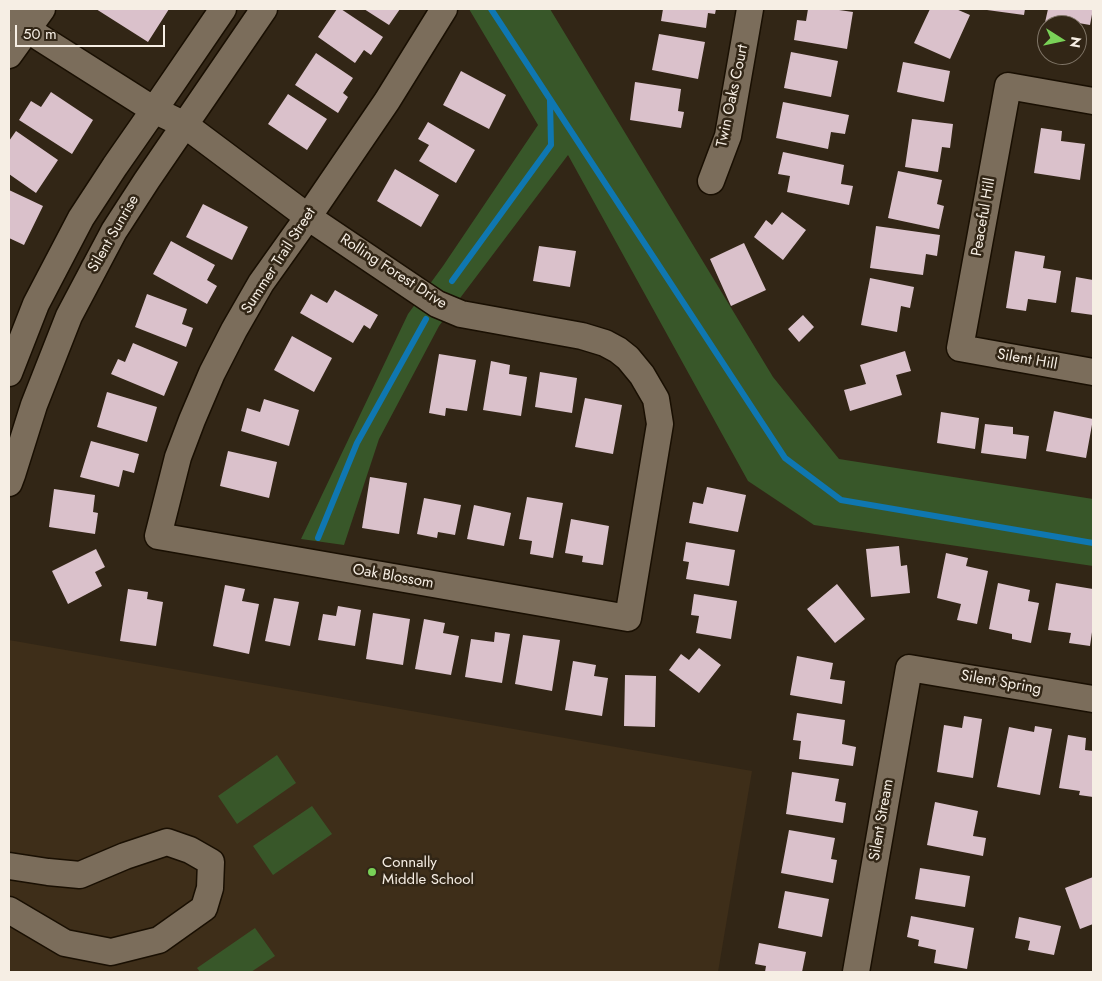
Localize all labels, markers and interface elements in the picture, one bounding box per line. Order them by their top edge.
scale bar [18,15,168,47]
north arrow [1037,15,1087,65]
text: 50 m [23,23,57,45]
text: N [1065,35,1087,50]
street label: Twin Oaks Court [713,43,753,149]
street label: Peaceful Hill [968,176,1000,258]
street label: Silent Sunrise [85,192,143,276]
street label: Summer Trail Street [238,205,320,317]
street label: Rolling Forest Drive [336,231,450,313]
street label: Silent Hill [996,346,1058,374]
street label: Oak Blossom [351,561,435,593]
street label: Silent Spring [959,667,1043,699]
street label: Silent Stream [866,778,898,862]
place label: Connally Middle School [382,854,474,889]
marker: Connally Middle School [366,866,378,878]

